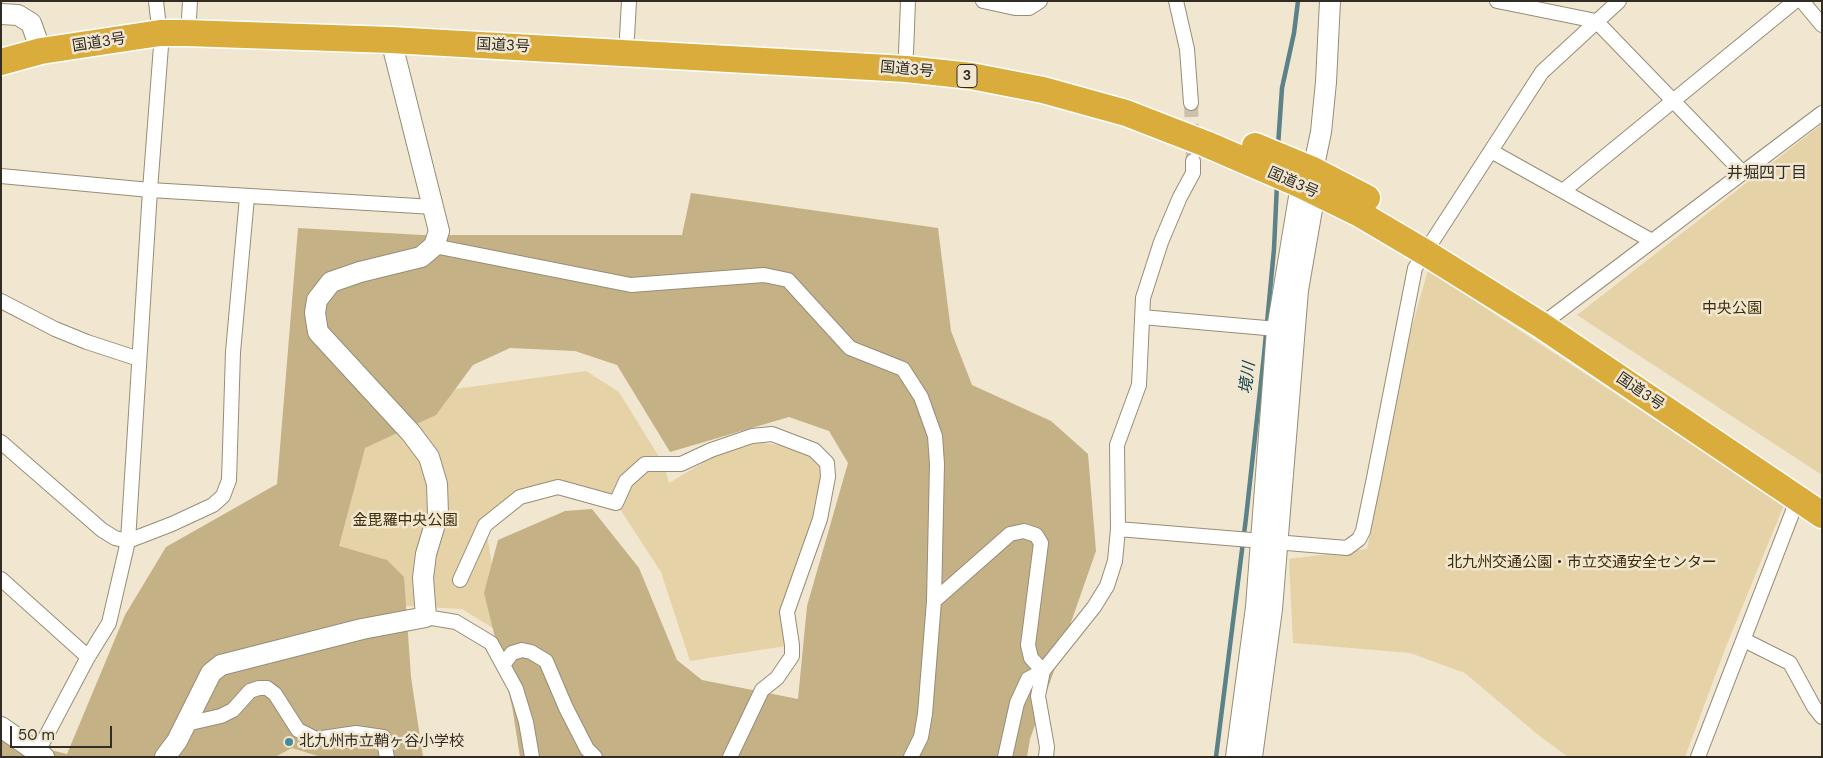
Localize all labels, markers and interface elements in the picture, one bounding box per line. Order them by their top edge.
street label: 国道3号 [71,30,127,56]
street label: 国道3号 [476,36,530,56]
street label: 国道3号 [879,59,935,81]
road number: 3 [957,64,977,88]
street label: 国道3号 [1265,164,1321,202]
district label: 井堀四丁目 [1727,164,1807,184]
park label: 中央公園 [1702,300,1762,318]
water label: 境川 [1237,361,1259,395]
street label: 国道3号 [1613,369,1667,415]
park label: 金毘羅中央公園 [353,512,457,530]
park label: 北九州交通公園・市立交通安全センター [1447,554,1717,572]
scale bar [12,716,115,748]
text: 50 m [18,725,55,745]
place label: 北九州市立鞘ヶ谷小学校 [299,733,464,751]
marker: 北九州市立鞘ヶ谷小学校 [283,736,295,748]

